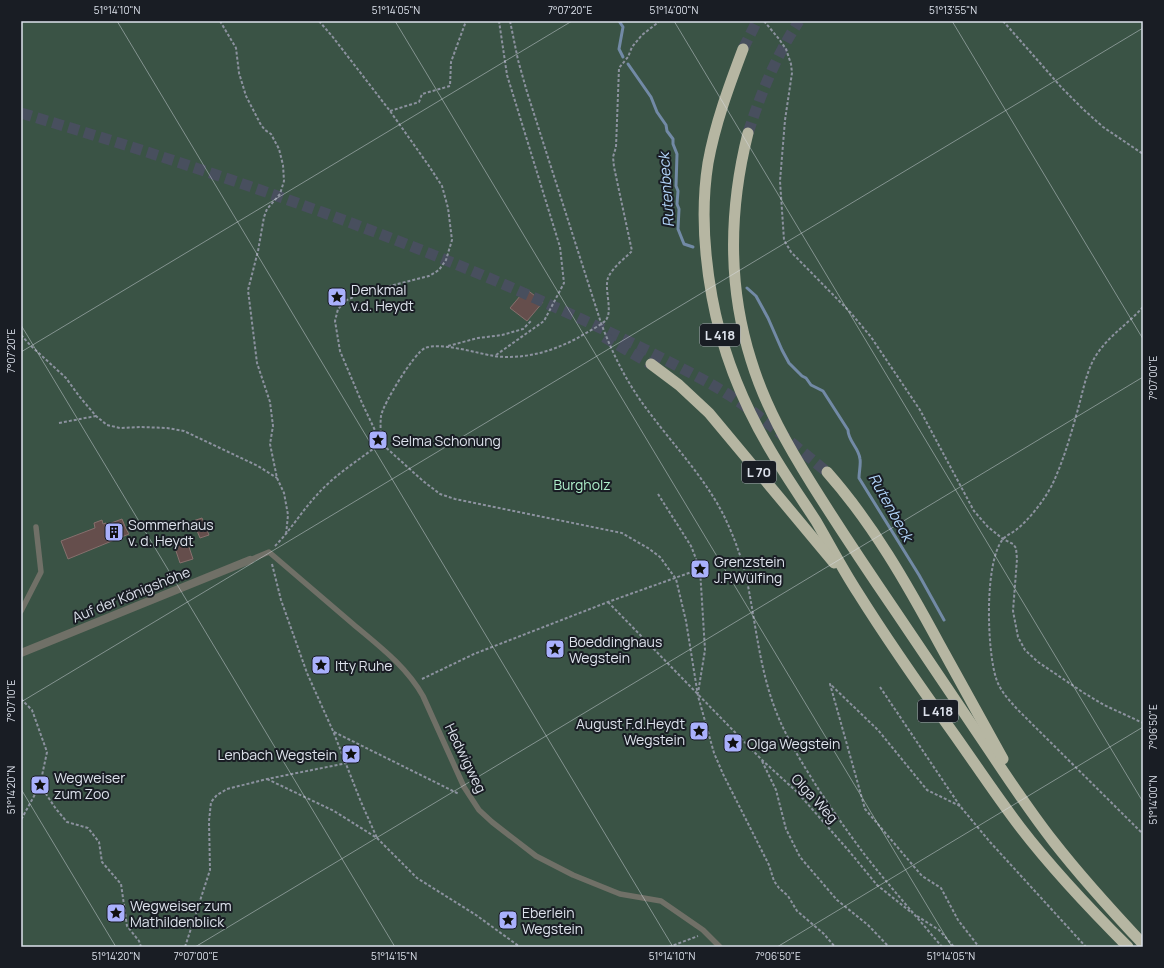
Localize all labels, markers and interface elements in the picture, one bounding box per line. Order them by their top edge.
text: 51°14'10"N [94,3,140,17]
text: 51°14'05"N [372,3,420,17]
text: 7°07'20"E [548,3,592,17]
text: 51°14'00"N [650,3,699,17]
text: 51°13'55"N [929,3,977,17]
water label: Rutenbeck [653,149,679,228]
place label: Denkmal v.d. Heydt [351,280,414,315]
place icon: Denkmal v.d. Heydt [326,286,348,308]
road number: L 418 [700,324,740,346]
text: 7°07'20"E [4,329,18,373]
text: 7°07'00"E [1146,355,1160,400]
place icon: Selma Schonung [367,429,389,451]
place label: Selma Schonung [392,431,501,450]
road number: L 70 [742,461,776,483]
water label: Rutenbeck [864,469,920,547]
park label: Burgholz [553,475,611,494]
place label: Sommerhaus v. d. Heydt [128,515,214,550]
building icon: Sommerhaus v. d. Heydt [103,521,125,543]
place label: Grenzstein J.P.Wülfing [714,552,785,587]
place icon: Grenzstein J.P.Wülfing [689,558,711,580]
street label: Auf der Königshöhe [69,562,193,626]
place label: Boeddinghaus Wegstein [569,632,662,667]
place icon: Boeddinghaus Wegstein [544,638,566,660]
place icon: Itty Ruhe [310,654,332,676]
place label: Itty Ruhe [335,656,392,675]
text: 7°07'10"E [4,680,18,722]
road number: L 418 [918,700,958,722]
text: 7°06'50"E [1146,704,1160,750]
place label: August F.d.Heydt Wegstein [576,714,685,749]
street label: Hedwigweg [441,720,491,796]
place icon: August F.d.Heydt Wegstein [688,720,710,742]
place icon: Olga Wegstein [722,732,744,754]
place label: Olga Wegstein [747,734,840,753]
place icon: Lenbach Wegstein [340,743,362,765]
place label: Lenbach Wegstein [217,745,337,764]
text: 51°14'20"N [4,766,18,814]
place label: Wegweiser zum Zoo [54,768,125,803]
street label: Olga Weg [787,769,843,827]
place icon: Wegweiser zum Zoo [29,774,51,796]
text: 51°14'00"N [1146,775,1160,824]
place label: Wegweiser zum Mathildenblick [130,896,232,931]
place icon: Wegweiser zum Mathildenblick [105,902,127,924]
place label: Eberlein Wegstein [522,903,583,938]
place icon: Eberlein Wegstein [497,909,519,931]
text: 51°14'20"N [92,949,140,963]
text: 7°07'00"E [174,949,219,963]
text: 51°14'15"N [371,949,417,963]
text: 51°14'10"N [649,949,695,963]
text: 7°06'50"E [755,949,801,963]
text: 51°14'05"N [927,949,975,963]

